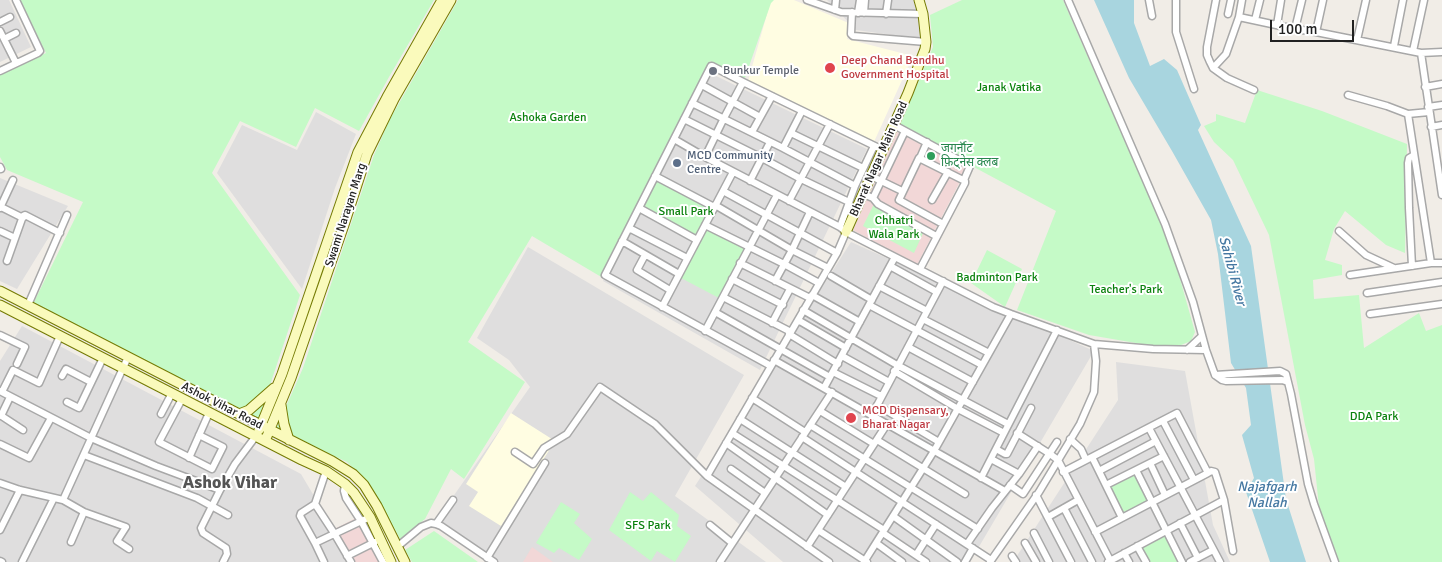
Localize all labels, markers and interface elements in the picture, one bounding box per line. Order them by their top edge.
scale bar [1272,10,1356,42]
text: 100 m [1278,20,1318,38]
place label: Deep Chand Bandhu Government Hospital [841,54,949,82]
marker: Deep Chand Bandhu Government Hospital [823,61,837,75]
place label: Bunkur Temple [723,64,799,78]
marker: Bunkur Temple [707,65,719,77]
park label: Janak Vatika [977,81,1041,95]
street label: Bharat Nagar Main Road [847,99,911,219]
park label: Ashoka Garden [509,111,587,125]
place label: जगर्नॉट फ़िट्नेस क्लब [941,142,998,170]
place label: MCD Community Centre [687,149,773,177]
marker: जगर्नॉट फ़िट्नेस क्लब [925,150,937,162]
marker: MCD Community Centre [671,157,683,169]
street label: Swami Narayan Marg [322,161,370,269]
park label: Small Park [659,205,713,219]
park label: Chhatri Wala Park [868,214,920,242]
water label: Sahibi River [1215,235,1249,307]
park label: Badminton Park [956,271,1038,285]
park label: Teacher's Park [1090,283,1162,297]
street label: Ashok Vihar Road [179,379,265,433]
place label: MCD Dispensary, Bharat Nagar [862,404,949,432]
park label: DDA Park [1350,410,1398,424]
marker: MCD Dispensary, Bharat Nagar [844,411,858,425]
district label: Ashok Vihar [183,472,277,494]
water label: Najafgarh Nallah [1237,479,1297,512]
park label: SFS Park [625,519,671,533]

